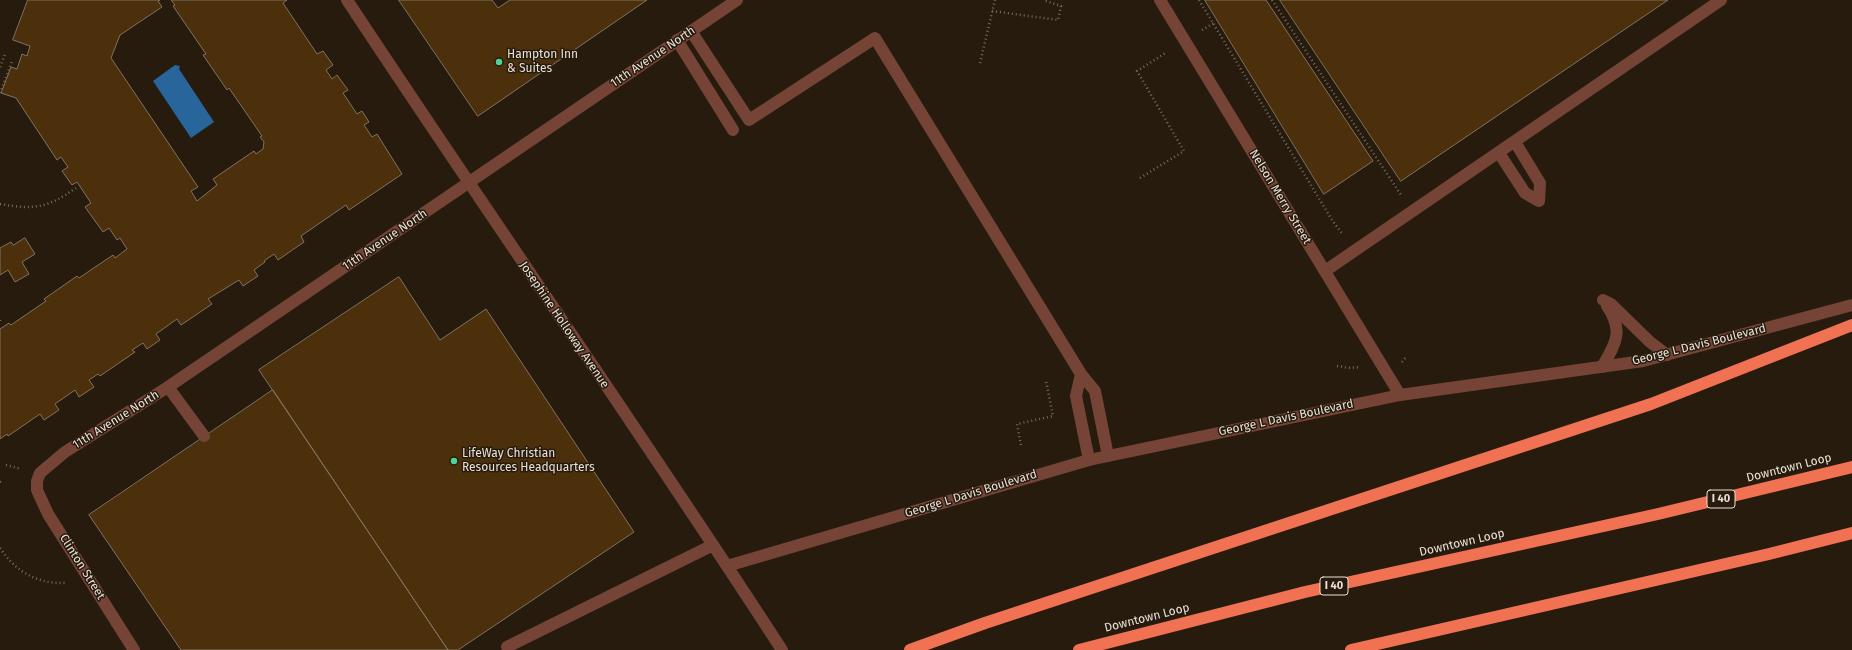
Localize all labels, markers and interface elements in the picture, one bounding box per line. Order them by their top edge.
street label: 11th Avenue North [608,23,698,91]
place label: Hampton Inn & Suites [507,48,578,76]
marker: Hampton Inn & Suites [494,57,504,67]
street label: Nelson Merry Street [1246,147,1314,247]
street label: 11th Avenue North [340,206,430,274]
street label: Josephine Holloway Avenue [516,259,612,391]
street label: George L Davis Boulevard [1631,321,1767,369]
street label: 11th Avenue North [70,388,162,452]
street label: George L Davis Boulevard [1217,397,1355,439]
place label: LifeWay Christian Resources Headquarters [462,447,595,475]
street label: Downtown Loop [1745,450,1833,486]
marker: LifeWay Christian Resources Headquarters [449,456,459,466]
street label: George L Davis Boulevard [903,467,1039,521]
road number: I 40 [1707,490,1735,508]
street label: Downtown Loop [1418,526,1506,560]
street label: Clinton Street [56,532,108,602]
road number: I 40 [1320,577,1348,595]
street label: Downtown Loop [1103,600,1191,636]

